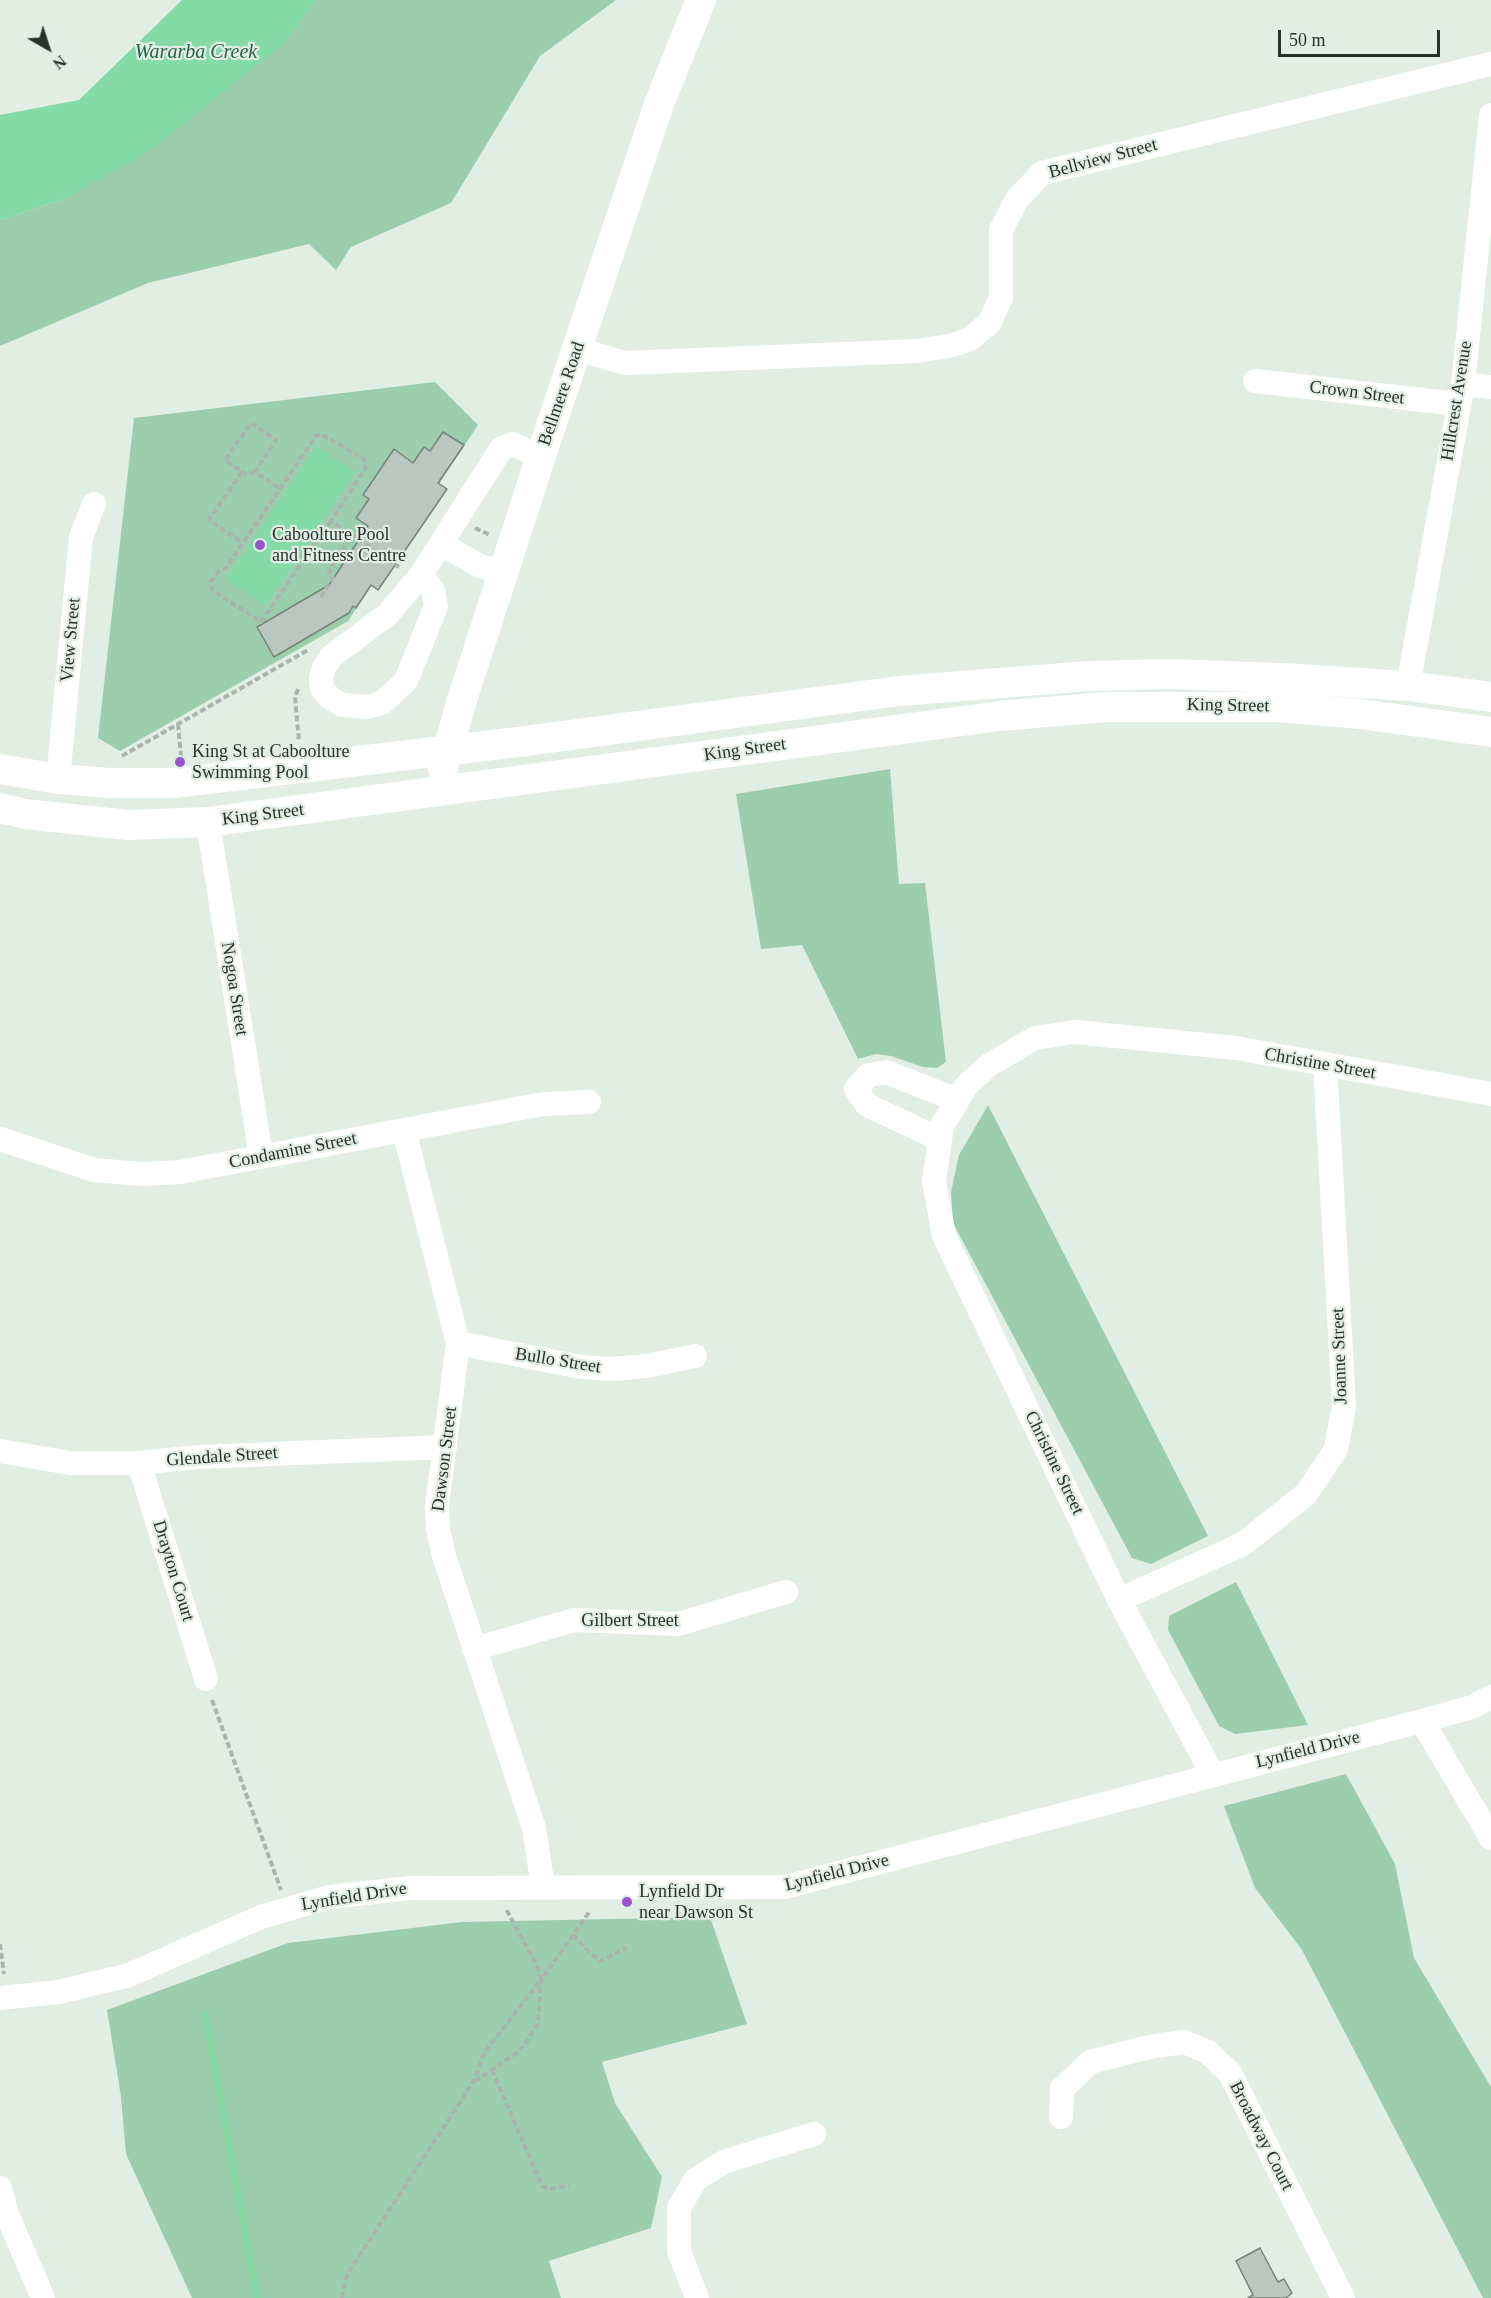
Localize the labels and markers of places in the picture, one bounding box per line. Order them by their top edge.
place label: Caboolture Pool and Fitness Centre [272,524,406,566]
marker: Caboolture Pool and Fitness Centre [253,538,267,552]
place label: King St at Caboolture Swimming Pool [192,741,349,783]
marker: King St at Caboolture Swimming Pool [173,755,187,769]
place label: Lynfield Dr near Dawson St [639,1881,753,1924]
marker: Lynfield Dr near Dawson St [620,1895,634,1909]

